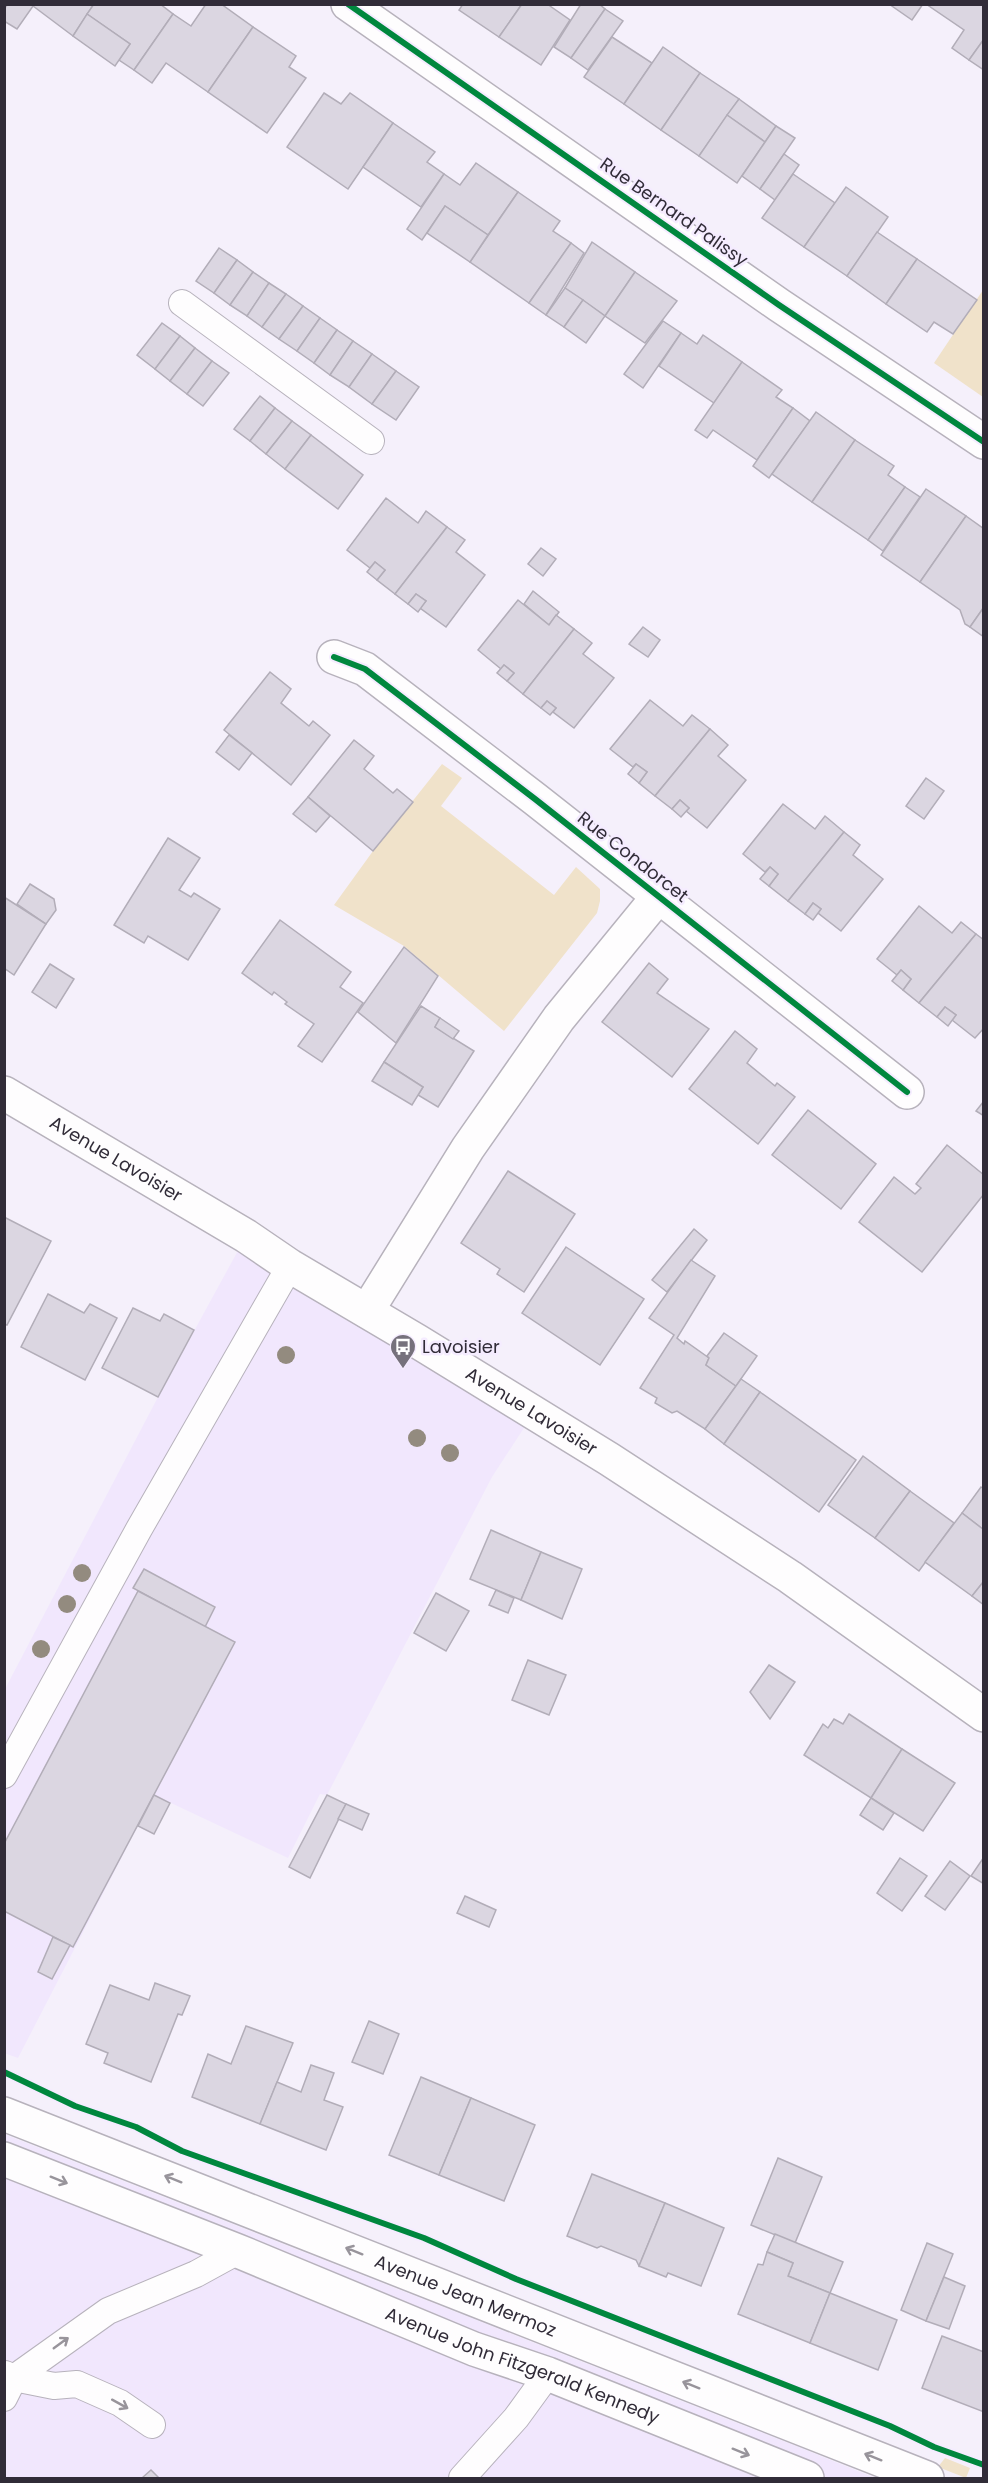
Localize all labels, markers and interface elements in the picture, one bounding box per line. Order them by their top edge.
street label: Rue Bernard Palissy [595,151,753,272]
street label: Rue Condorcet [573,805,694,908]
street label: Avenue Lavoisier [45,1110,187,1208]
bus stop icon: Lavoisier [388,1332,418,1370]
place label: Lavoisier [422,1334,500,1359]
street label: Avenue Lavoisier [461,1361,602,1461]
one-way arrow [164,2173,182,2184]
one-way arrow [49,2175,68,2186]
one-way arrow [345,2245,364,2256]
street label: Avenue Jean Mermoz [371,2248,560,2343]
street label: Avenue John Fitzgerald Kennedy [382,2301,663,2429]
one-way arrow [52,2337,68,2349]
one-way arrow [683,2379,701,2390]
one-way arrow [111,2398,128,2410]
one-way arrow [731,2447,749,2458]
one-way arrow [864,2451,882,2462]

